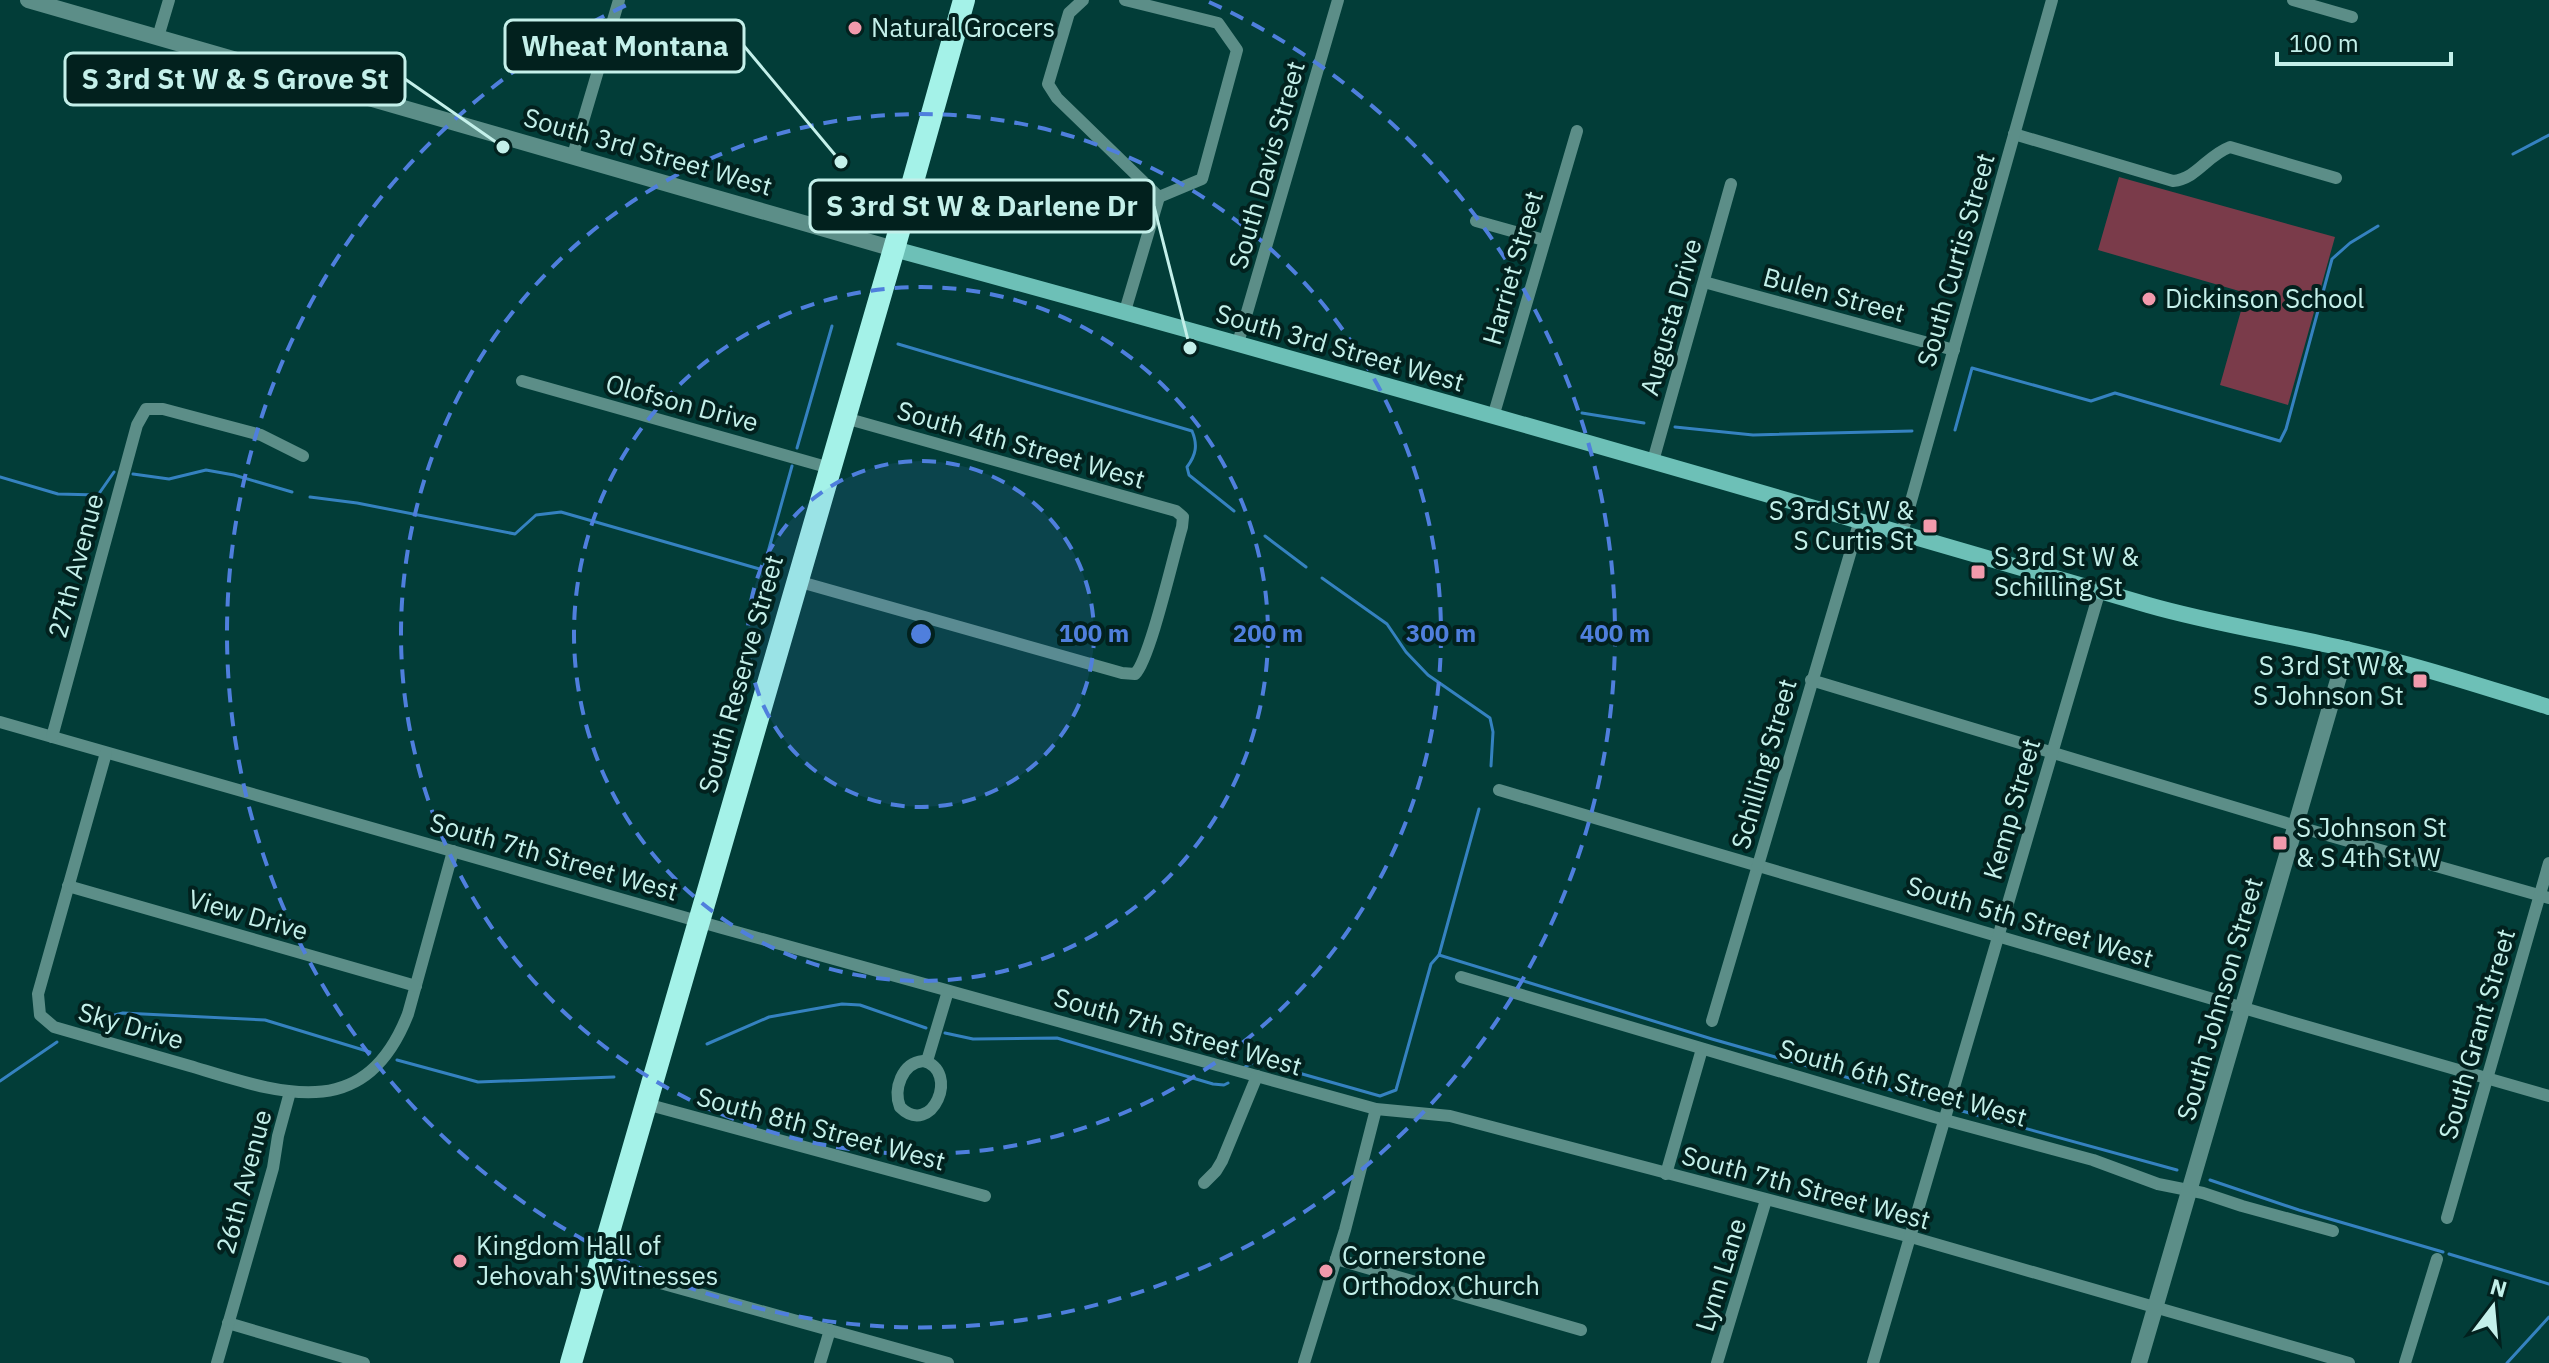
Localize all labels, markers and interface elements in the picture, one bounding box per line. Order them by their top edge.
place label: Natural Grocers [871,10,1055,44]
scale bar [2277,16,2451,66]
marker: Natural Grocers [846,19,864,37]
callout: Wheat Montana [505,20,744,72]
text: Wheat Montana [521,27,729,64]
text: 100 m [2289,27,2359,59]
callout: S 3rd St W & S Grove St [65,53,405,105]
street label: South Davis Street [1220,57,1312,273]
text: S 3rd St W & S Grove St [81,60,389,97]
street label: South 3rd Street West [520,99,776,203]
street label: South Curtis Street [1908,149,2002,371]
callout: S 3rd St W & Darlene Dr [810,180,1154,232]
text: S 3rd St W & Darlene Dr [826,187,1138,224]
street label: Harriet Street [1474,187,1550,349]
street label: Augusta Drive [1631,234,1709,399]
street label: Bulen Street [1760,259,1909,329]
place label: Dickinson School [2165,281,2364,315]
marker: Dickinson School [2140,290,2158,308]
street label: South 3rd Street West [1212,295,1468,399]
street label: Olofson Drive [602,365,762,439]
street label: South 4th Street West [893,392,1149,496]
street label: 27th Avenue [39,490,111,642]
place label: S 3rd St W & S Curtis St [1769,493,1914,557]
marker: S 3rd St W & S Curtis St [1921,517,1939,535]
place label: S 3rd St W & Schilling St [1994,539,2139,603]
street label: South Reserve Street [690,551,790,797]
marker: S 3rd St W & Schilling St [1969,563,1987,581]
text: 100 m [1059,617,1129,649]
text: 200 m [1233,617,1303,649]
text: 300 m [1406,617,1476,649]
text: 400 m [1580,617,1650,649]
centre of rings [907,620,935,648]
place label: S 3rd St W & S Johnson St [2253,648,2404,712]
marker: S 3rd St W & S Johnson St [2411,672,2429,690]
street label: Schilling Street [1722,674,1804,853]
street label: Kemp Street [1975,734,2047,883]
street label: South 7th Street West [426,804,682,908]
place label: S Johnson St & S 4th St W [2296,810,2447,874]
marker: S Johnson St & S 4th St W [2271,834,2289,852]
street label: South 5th Street West [1903,867,2158,975]
street label: South Johnson Street [2168,873,2270,1124]
street label: View Drive [185,881,312,947]
street label: South Grant Street [2430,925,2522,1143]
street label: South 7th Street West [1050,979,1306,1083]
street label: Sky Drive [75,994,188,1056]
street label: South 6th Street West [1775,1030,2031,1134]
street label: South 8th Street West [693,1078,949,1178]
street label: 26th Avenue [207,1106,279,1258]
street label: South 7th Street West [1678,1137,1934,1237]
street label: Lynn Lane [1687,1214,1753,1335]
place label: Kingdom Hall of Jehovah's Witnesses [476,1228,719,1292]
place label: Cornerstone Orthodox Church [1342,1238,1540,1302]
marker: Kingdom Hall of Jehovah's Witnesses [451,1252,469,1270]
marker: Cornerstone Orthodox Church [1317,1262,1335,1280]
north arrow [2453,1267,2533,1347]
text: N [2487,1271,2510,1303]

